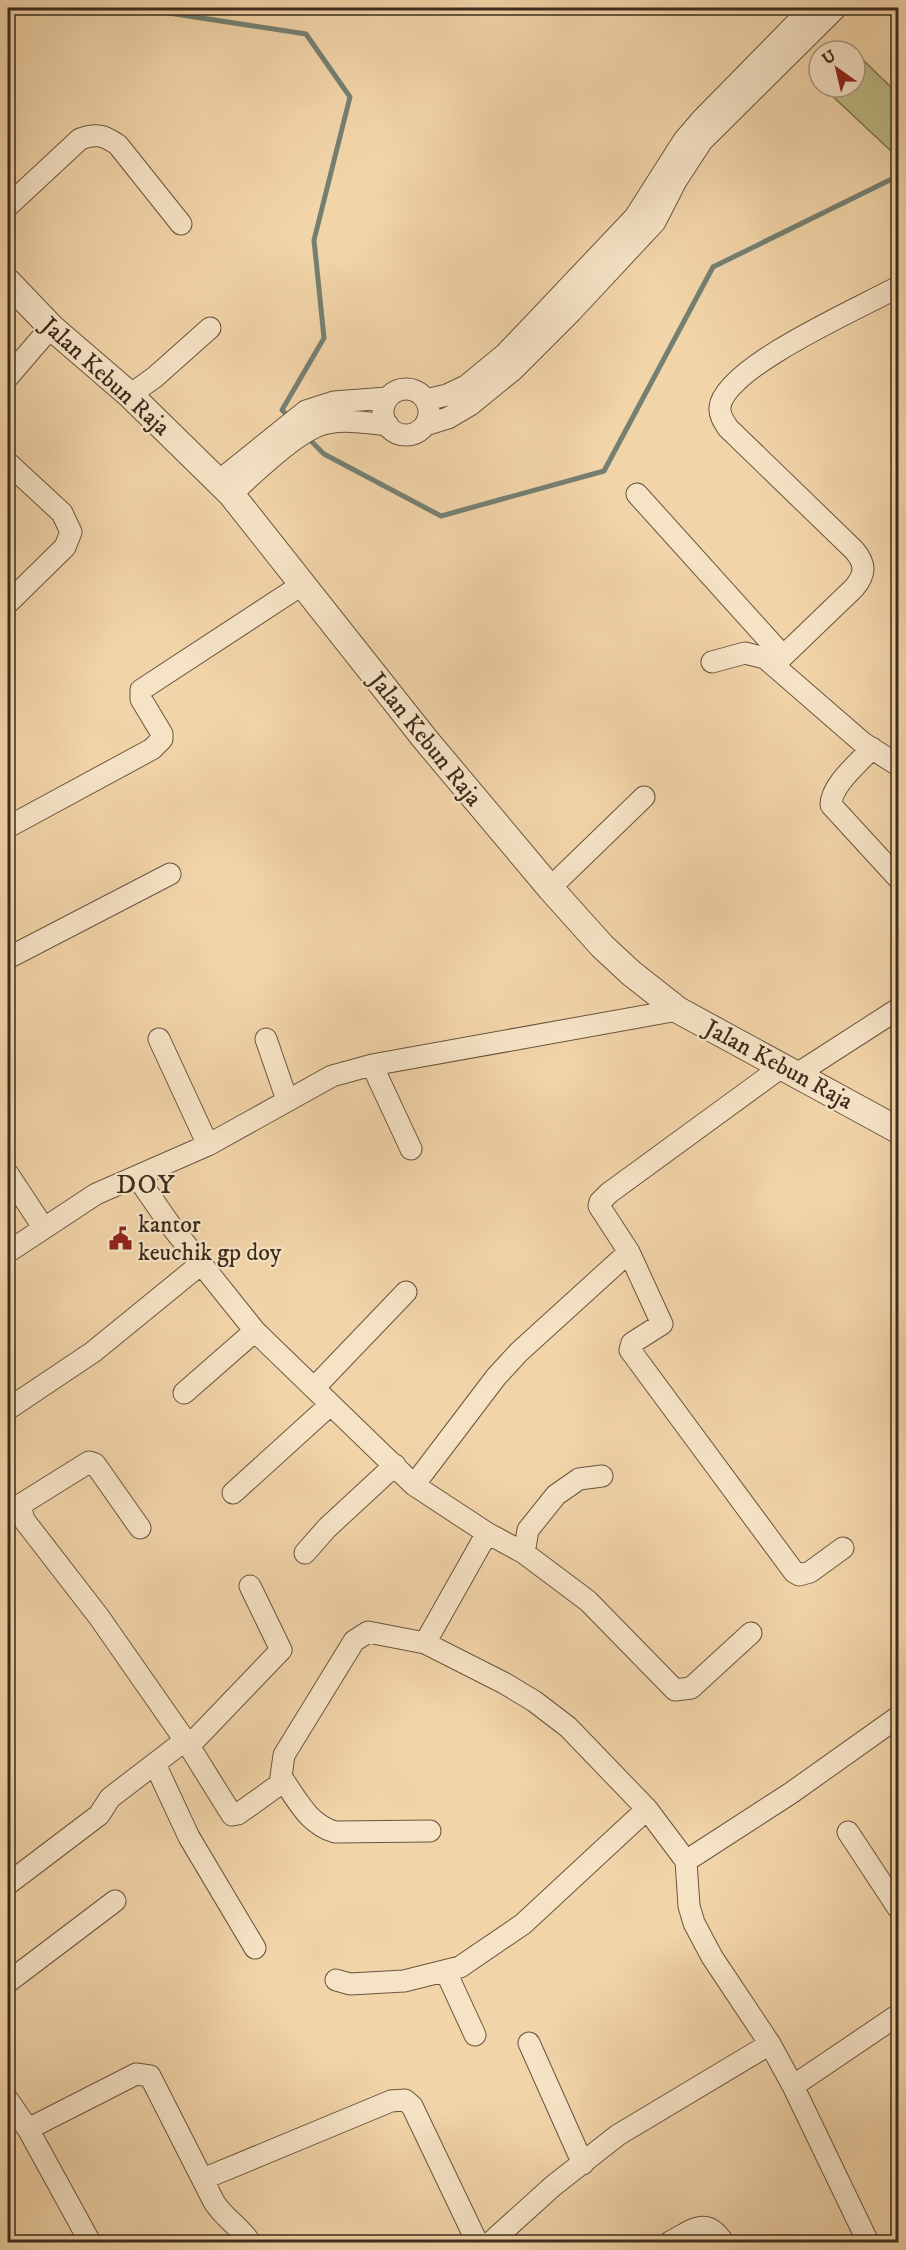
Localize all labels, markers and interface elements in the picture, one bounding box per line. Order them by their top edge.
north arrow [807,39,867,99]
text: U [818,45,840,69]
street label: Jalan Kebun Raja [33,310,177,443]
street label: Jalan Kebun Raja [361,665,489,813]
street label: Jalan Kebun Raja [698,1012,858,1117]
district label: DOY [116,1168,176,1202]
place label: kantor keuchik gp doy [138,1210,282,1268]
public building icon: kantor keuchik gp doy [107,1225,133,1251]

